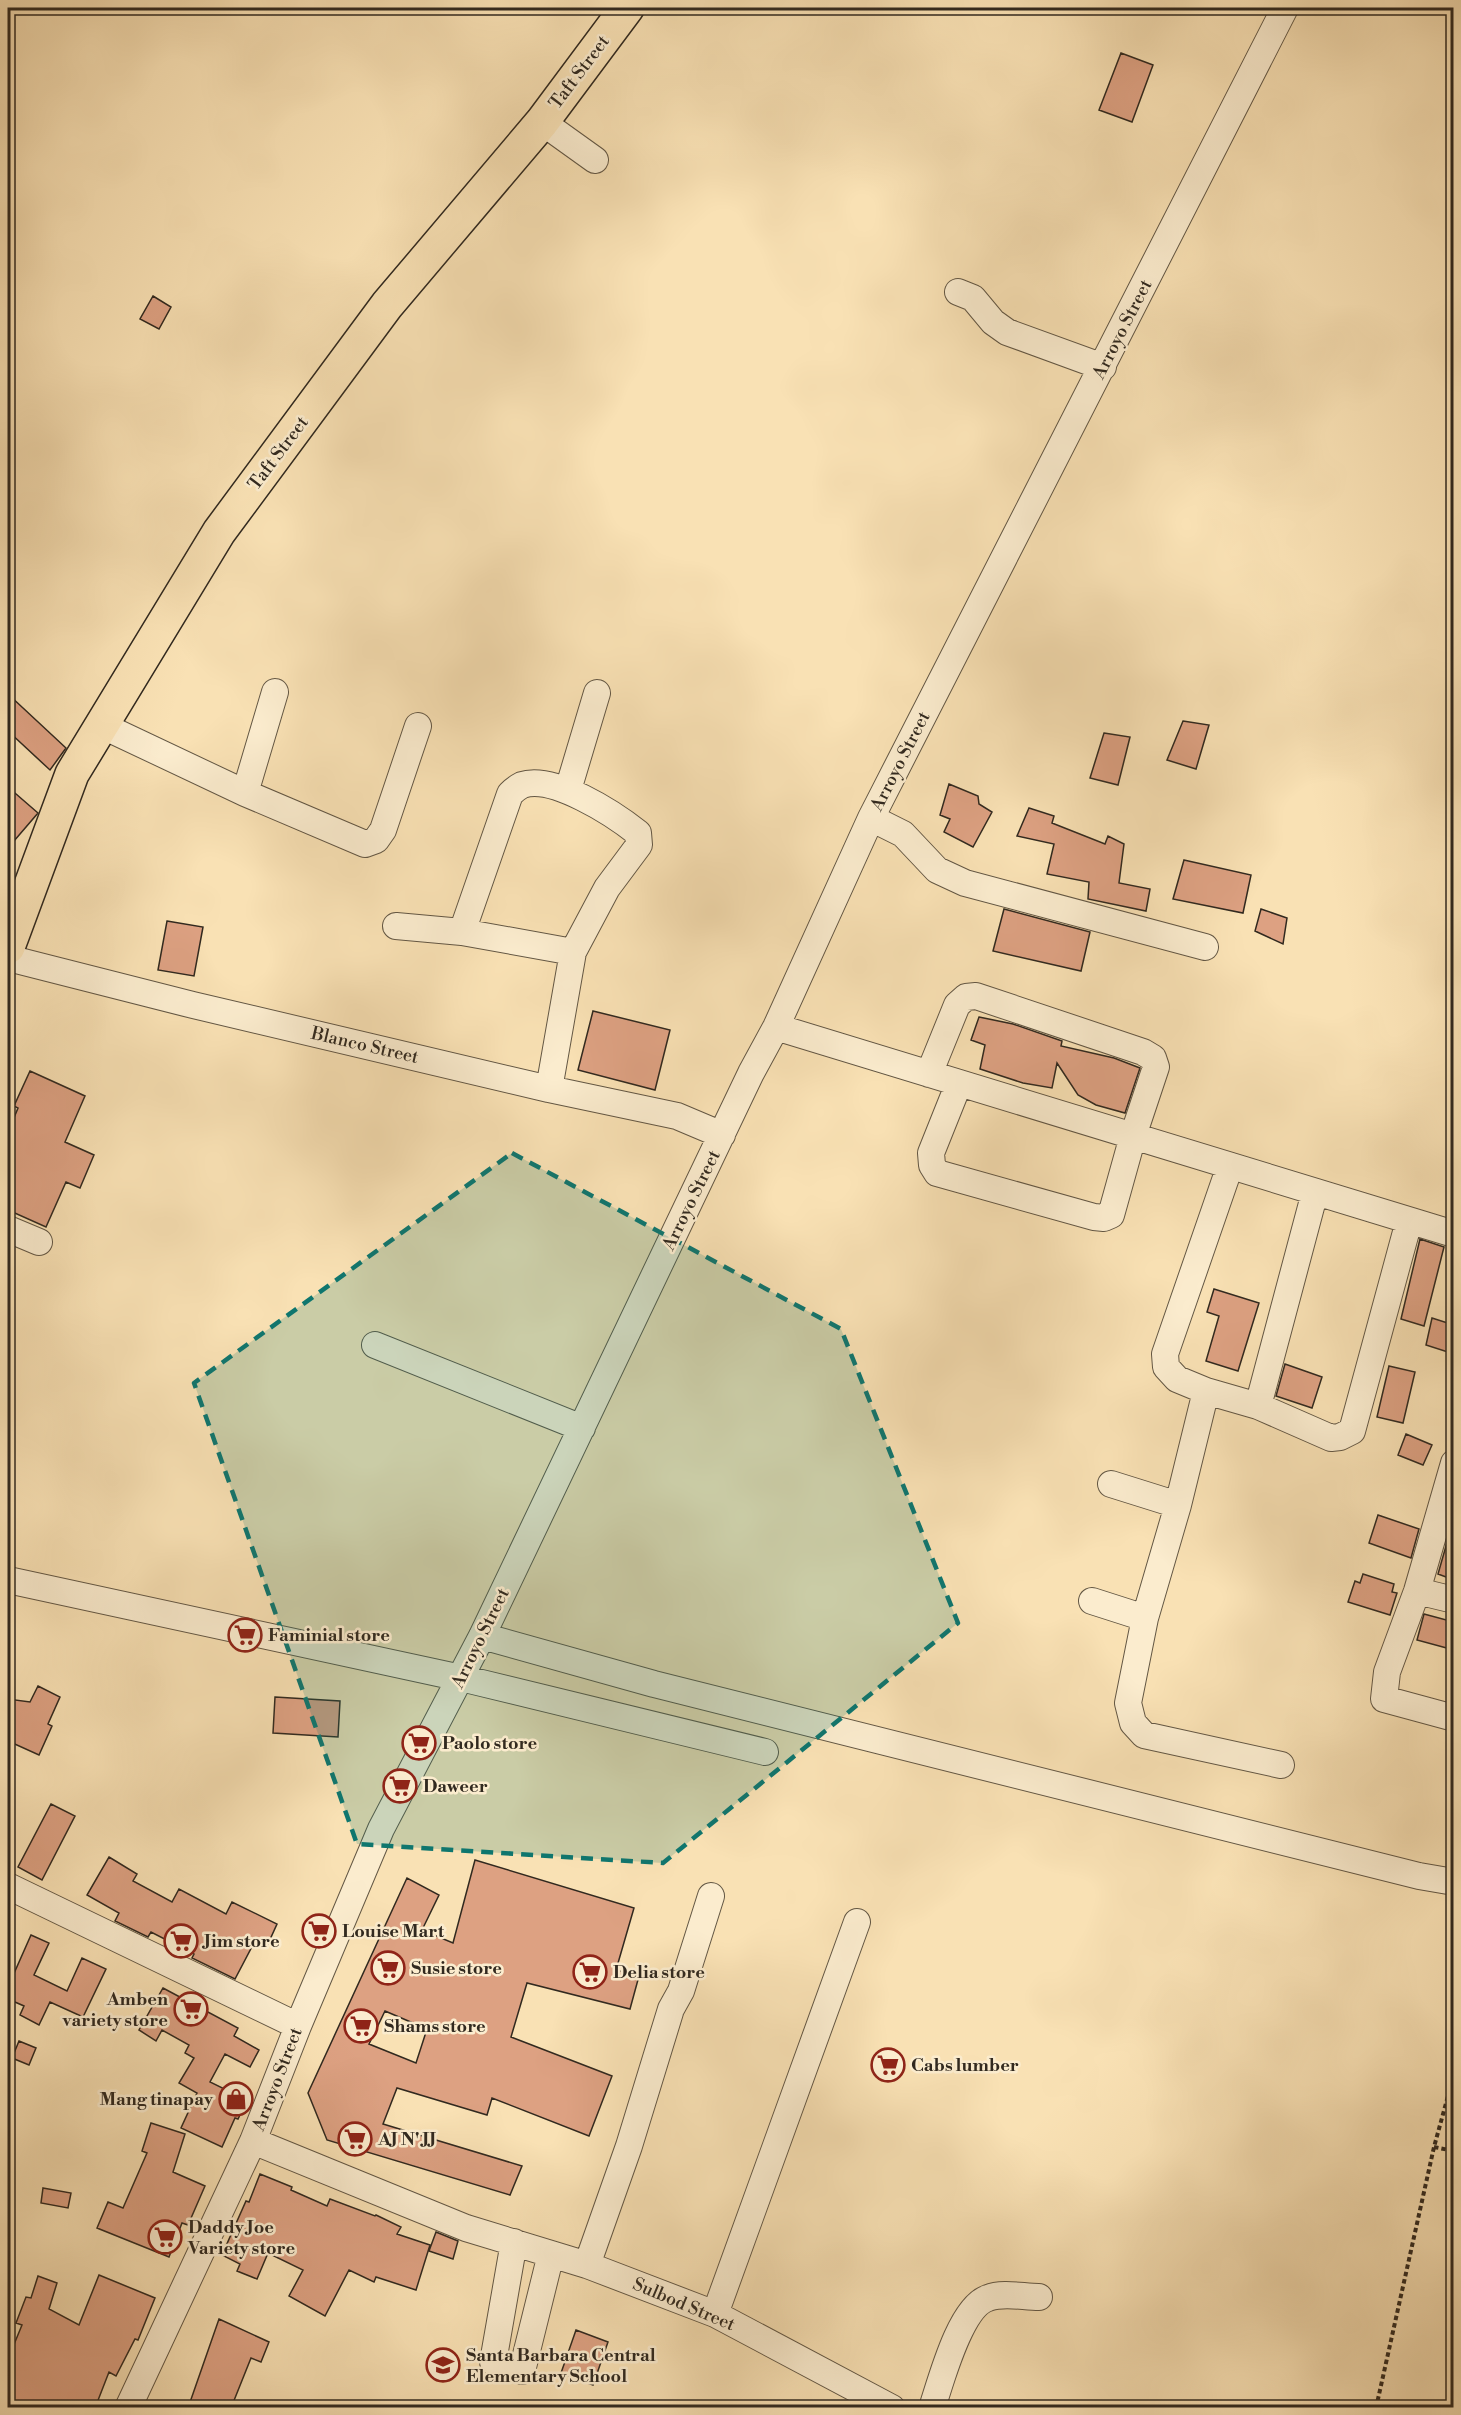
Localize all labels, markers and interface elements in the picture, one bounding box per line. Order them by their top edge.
street label: Taft Street [544,30,615,114]
street label: Arroyo Street [1087,275,1158,384]
street label: Taft Street [243,411,314,495]
street label: Arroyo Street [865,707,936,816]
street label: Blanco Street [308,1022,421,1069]
street label: Arroyo Street [657,1146,726,1255]
street label: Arroyo Street [446,1584,515,1693]
supermarket icon: Faminial store [227,1617,263,1653]
place label: Faminial store [268,1624,390,1647]
supermarket icon: Paolo store [401,1725,437,1761]
place label: Paolo store [442,1732,538,1755]
supermarket icon: Daweer [382,1768,418,1804]
place label: Daweer [423,1775,488,1798]
supermarket icon: Louise Mart [301,1913,337,1949]
place label: Louise Mart [342,1920,445,1943]
supermarket icon: Jim store [163,1923,199,1959]
place label: Jim store [201,1930,280,1953]
supermarket icon: Susie store [370,1950,406,1986]
supermarket icon: Delia store [572,1954,608,1990]
place label: Susie store [411,1957,502,1980]
place label: Delia store [613,1961,705,1984]
place label: Amben variety store [62,1988,168,2032]
supermarket icon: Amben variety store [173,1991,209,2027]
supermarket icon: Shams store [343,2008,379,2044]
place label: Shams store [384,2015,486,2038]
street label: Arroyo Street [247,2024,308,2135]
supermarket icon: Cabs lumber [870,2047,906,2083]
place label: Cabs lumber [911,2054,1019,2077]
shop icon: Mang tinapay [218,2081,254,2117]
place label: Mang tinapay [99,2088,214,2111]
supermarket icon: AJ N' JJ [337,2121,373,2157]
place label: AJ N' JJ [377,2128,436,2151]
place label: Daddy Joe Variety store [187,2216,295,2260]
supermarket icon: Daddy Joe Variety store [147,2219,183,2255]
street label: Sulbod Street [629,2273,739,2337]
place label: Santa Barbara Central Elementary School [466,2344,656,2388]
school or university icon: Santa Barbara Central Elementary School [425,2347,461,2383]

